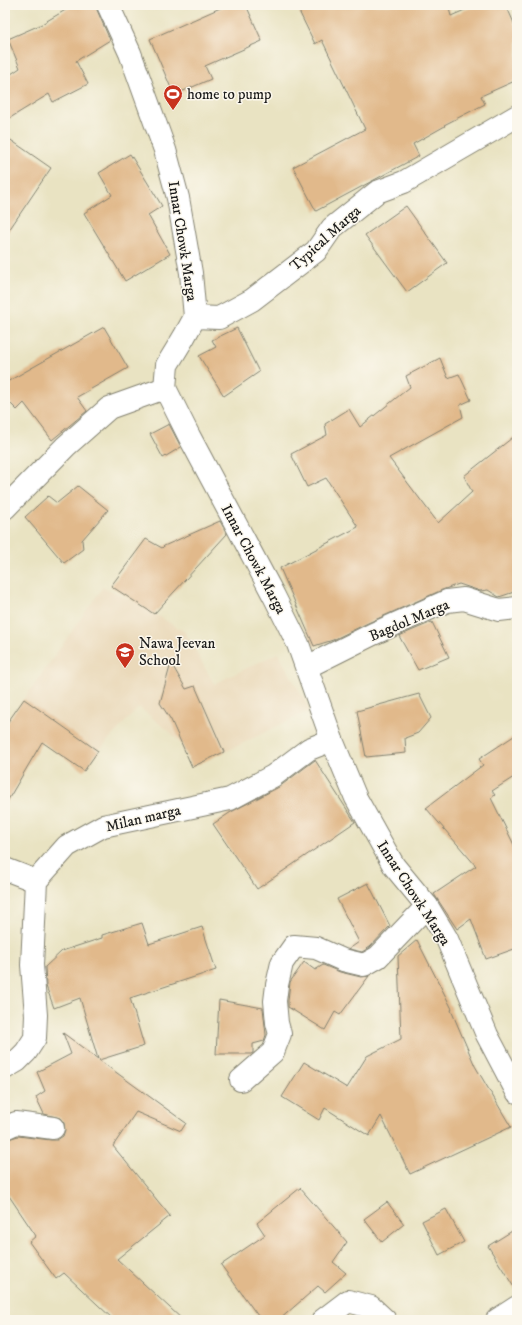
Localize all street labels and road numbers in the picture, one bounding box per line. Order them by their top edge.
street label: Innar Chowk Marga [164,180,201,303]
street label: Typical Marga [286,201,365,275]
street label: Innar Chowk Marga [217,501,291,618]
street label: Bagdol Marga [366,595,453,646]
street label: Milan marga [104,800,183,836]
street label: Innar Chowk Marga [373,837,455,950]

